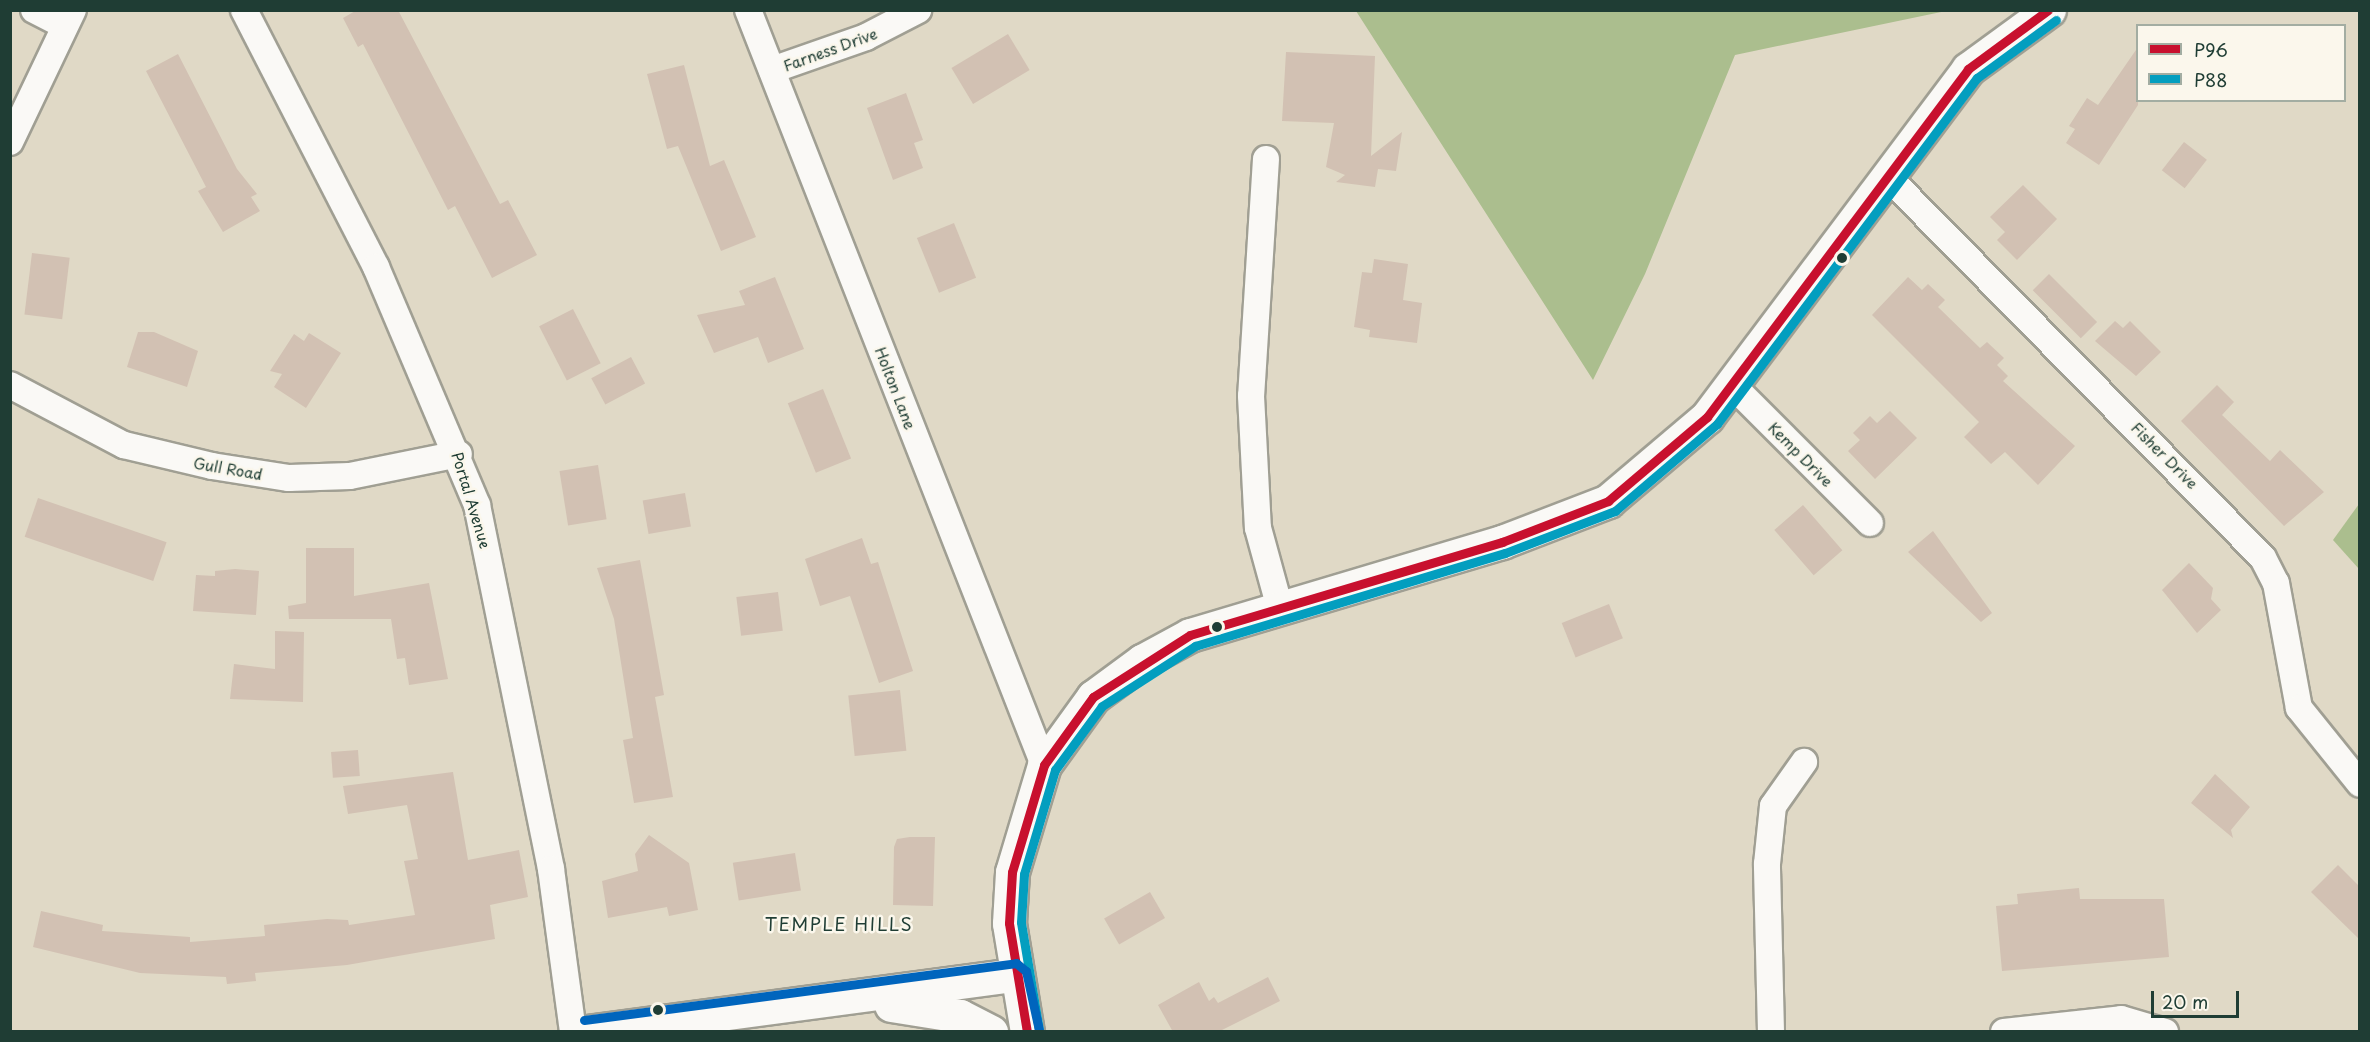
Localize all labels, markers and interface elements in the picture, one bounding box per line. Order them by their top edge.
street label: Farness Drive [780,24,880,74]
legend [2136,24,2346,102]
text: P96 [2194,36,2228,63]
text: P88 [2194,66,2228,93]
unlabelled marker [1836,252,1848,264]
street label: Holton Lane [872,344,920,432]
street label: Kemp Drive [1765,418,1837,490]
street label: Fisher Drive [2128,418,2202,492]
street label: Portal Avenue [449,450,495,550]
street label: Gull Road [192,453,264,483]
unlabelled marker [1211,621,1223,633]
district label: TEMPLE HILLS [765,913,913,935]
scale bar [2154,979,2242,1017]
text: 20 m [2162,988,2208,1015]
unlabelled marker [652,1004,664,1016]

